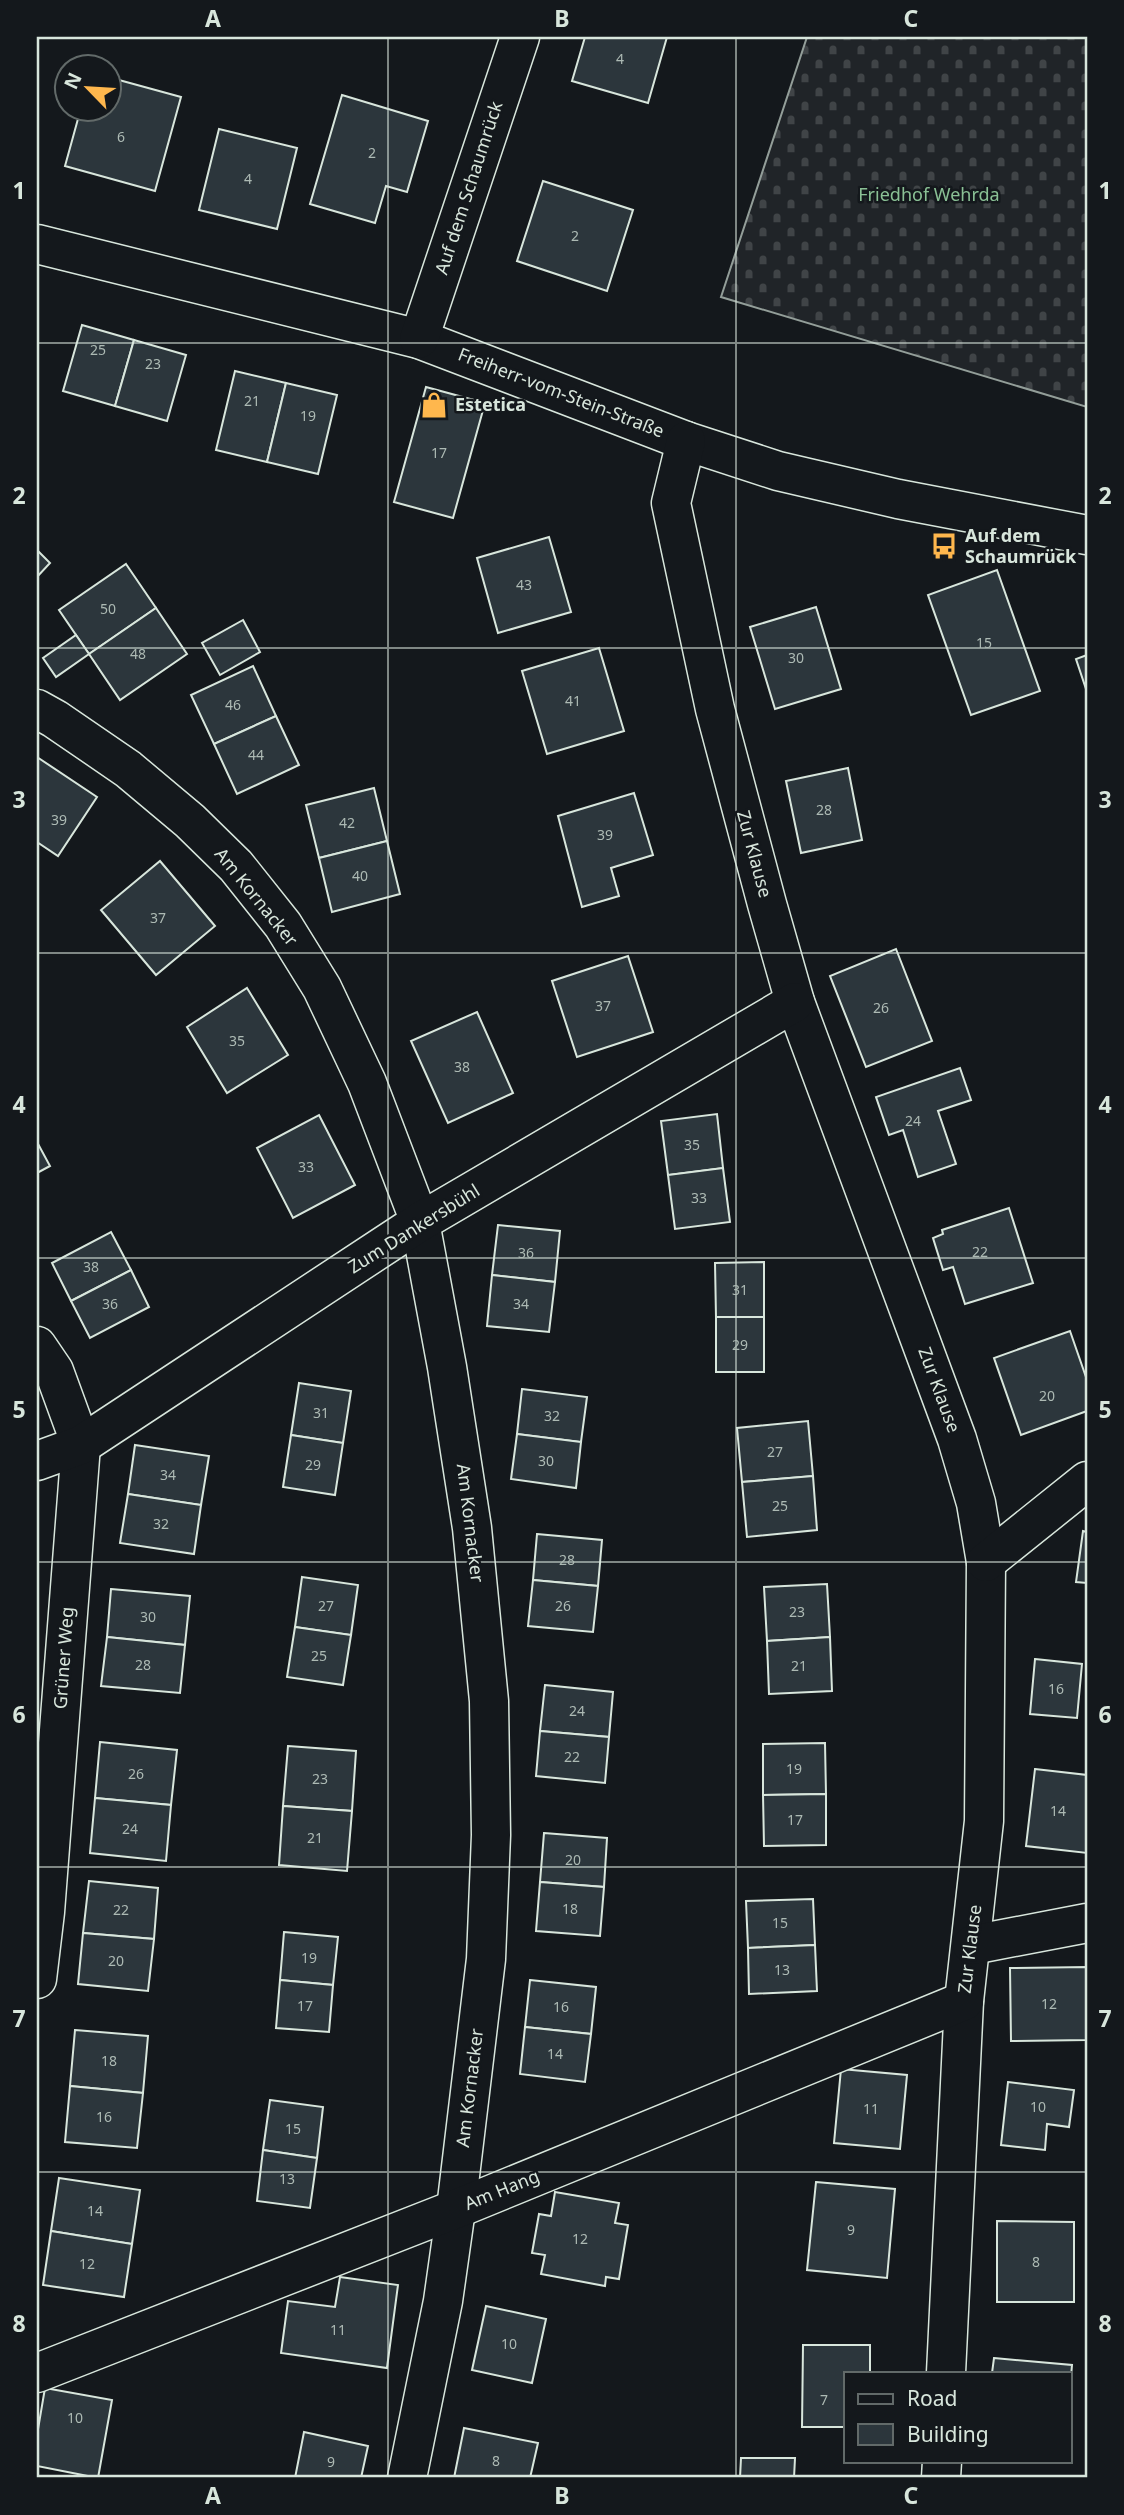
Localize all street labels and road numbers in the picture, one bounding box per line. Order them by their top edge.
street label: Auf dem Schaumrück [429,98,508,277]
street label: Freiherr-vom-Stein-Straße [455,342,668,443]
street label: Zur Klause [732,807,778,900]
street label: Am Kornacker [210,842,304,951]
street label: Zum Dankersbühl [343,1178,484,1278]
street label: Zur Klause [913,1344,966,1436]
street label: Am Kornacker [452,1462,490,1584]
street label: Grüner Weg [47,1606,79,1710]
street label: Zur Klause [952,1903,986,1995]
street label: Am Kornacker [450,2027,488,2149]
street label: Am Hang [461,2163,543,2215]

